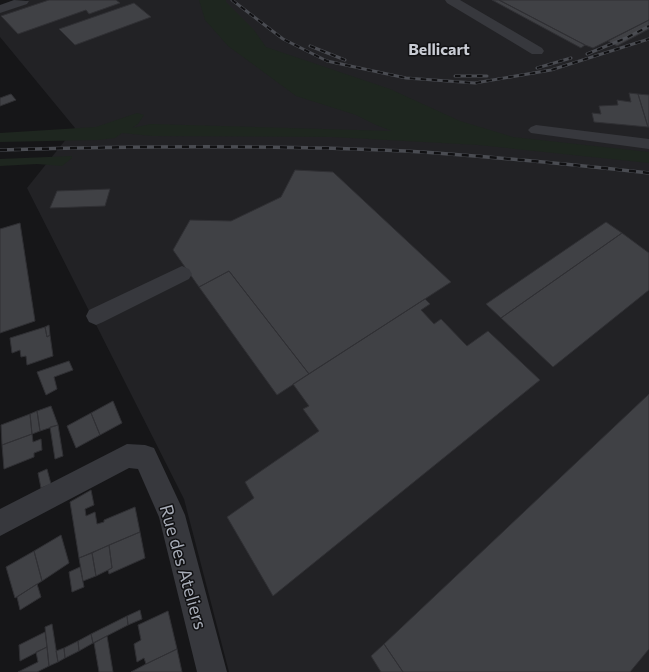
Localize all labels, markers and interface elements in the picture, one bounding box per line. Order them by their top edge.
district label: Bellicart [408,39,470,58]
street label: Rue des Ateliers [156,502,212,632]

